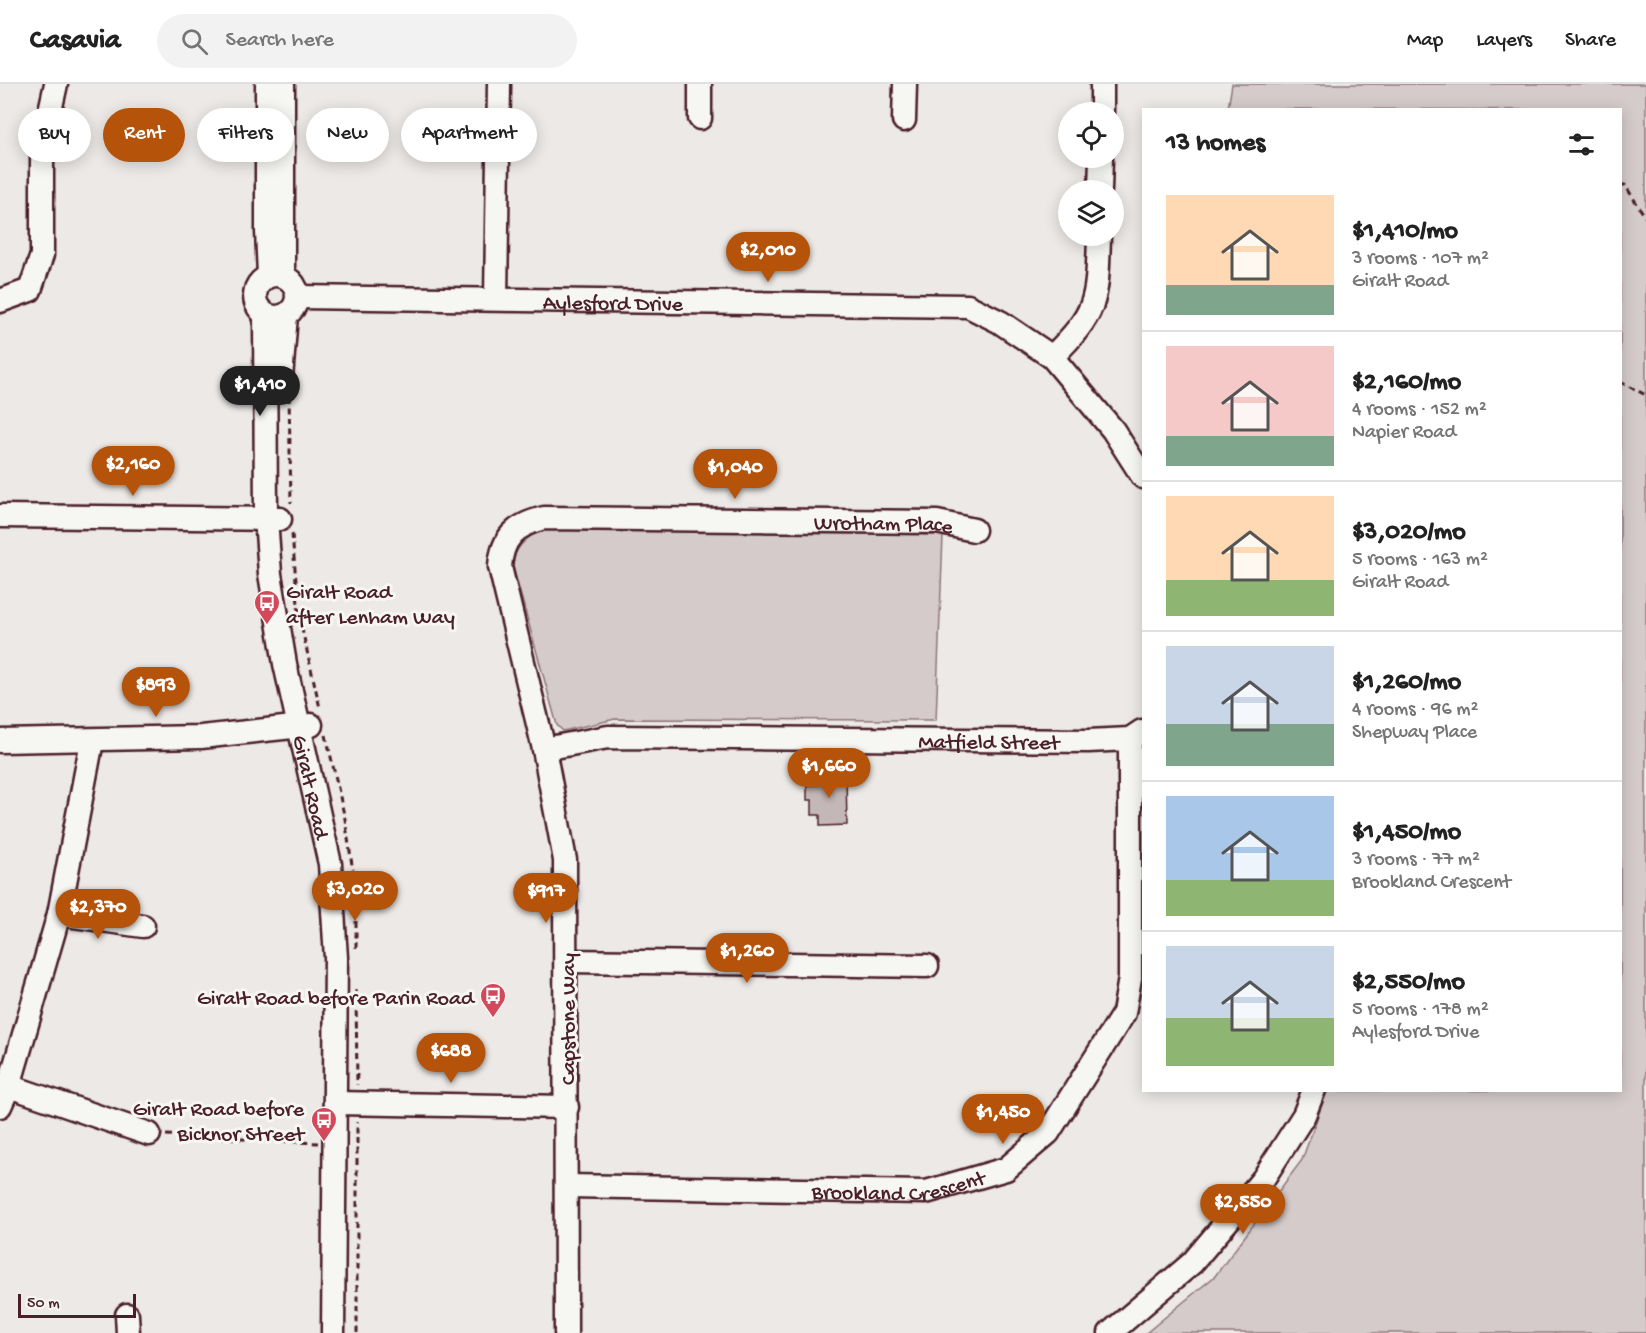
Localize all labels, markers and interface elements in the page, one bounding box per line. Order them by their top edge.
search box [157,14,577,68]
text: Casavia [30,25,121,58]
icon: search [178,25,211,58]
text: Search here [226,28,334,54]
text: Map [1407,29,1443,54]
text: Layers [1476,29,1532,54]
text: Share [1565,29,1616,54]
map controls [1058,102,1124,246]
button: locate [1058,102,1124,168]
chip: Buy [18,108,91,162]
chip: Rent [103,108,185,162]
chip: Filters [197,108,294,162]
chip: New [306,108,389,162]
chip: Apartment [401,108,537,162]
icon: filters [1565,128,1598,161]
text: 13 homes [1166,129,1265,160]
button: layers [1058,180,1124,246]
text: $1,410/mo [1352,217,1458,248]
icon: home [1214,219,1286,291]
pin: $2,010 [719,232,817,283]
text: $2,010 [740,240,796,263]
text: 3 rooms · 107 m² [1352,248,1489,271]
text: Giralt Road [1352,271,1448,294]
street label: Aylesford Drive [543,291,684,319]
pin: $1,410 [211,366,309,417]
text: $2,160/mo [1352,368,1461,399]
icon: home [1214,370,1286,442]
text: $1,410 [234,374,286,397]
text: 4 rooms · 152 m² [1352,399,1487,422]
text: Napier Road [1352,422,1456,445]
pin: $2,160 [84,446,182,497]
pin: $1,040 [686,449,784,500]
text: $2,160 [106,454,160,477]
text: $1,040 [707,457,763,480]
street label: Wrotham Place [814,512,956,542]
text: $3,020/mo [1352,518,1466,549]
icon: home [1214,520,1286,592]
text: 5 rooms · 163 m² [1352,549,1488,572]
text: Giralt Road [1352,572,1448,595]
place label: Giralt Road after Lenham Way [286,581,455,632]
bus stop icon: Giralt Road after Lenham Way [252,588,282,626]
pin: $893 [120,667,192,718]
text: $1,260/mo [1352,668,1461,699]
icon: home [1214,670,1286,742]
text: $893 [136,675,176,698]
text: 4 rooms · 96 m² [1352,699,1478,722]
text: Shepway Place [1352,722,1477,745]
street label: Matfield Street [918,731,1061,758]
street label: Giralt Road [284,733,333,844]
pin: $1,660 [780,748,878,799]
text: $1,660 [802,756,856,779]
text: $1,450/mo [1352,818,1461,849]
icon: home [1214,820,1286,892]
text: 3 rooms · 77 m² [1352,849,1480,872]
pin: $3,020 [306,871,404,922]
text: Brookland Crescent [1352,872,1511,895]
pin: $917 [510,873,582,924]
text: $3,020 [326,879,384,902]
text: $917 [527,881,565,904]
pin: $2,370 [49,889,147,940]
text: $2,370 [69,897,127,920]
pin: $1,260 [698,933,796,984]
text: $1,260 [720,941,774,964]
street label: Capstone Way [557,953,583,1085]
text: $2,550/mo [1352,968,1465,999]
icon: home [1214,970,1286,1042]
bus stop icon: Giralt Road before Parin Road [478,981,508,1019]
place label: Giralt Road before Parin Road [197,987,476,1013]
text: 5 rooms · 178 m² [1352,999,1489,1022]
text: Aylesford Drive [1352,1022,1479,1045]
pin: $688 [415,1033,487,1084]
text: $688 [430,1041,472,1064]
pin: $1,450 [954,1094,1052,1145]
place label: Giralt Road before Bicknor Street [133,1098,306,1149]
text: $1,450 [976,1102,1030,1125]
bus stop icon: Giralt Road before Bicknor Street [309,1105,339,1143]
street label: Brookland Crescent [810,1166,991,1209]
pin: $2,550 [1194,1184,1292,1235]
text: $2,550 [1214,1192,1272,1215]
scale bar [18,1291,136,1318]
text: 50 m [27,1295,60,1314]

